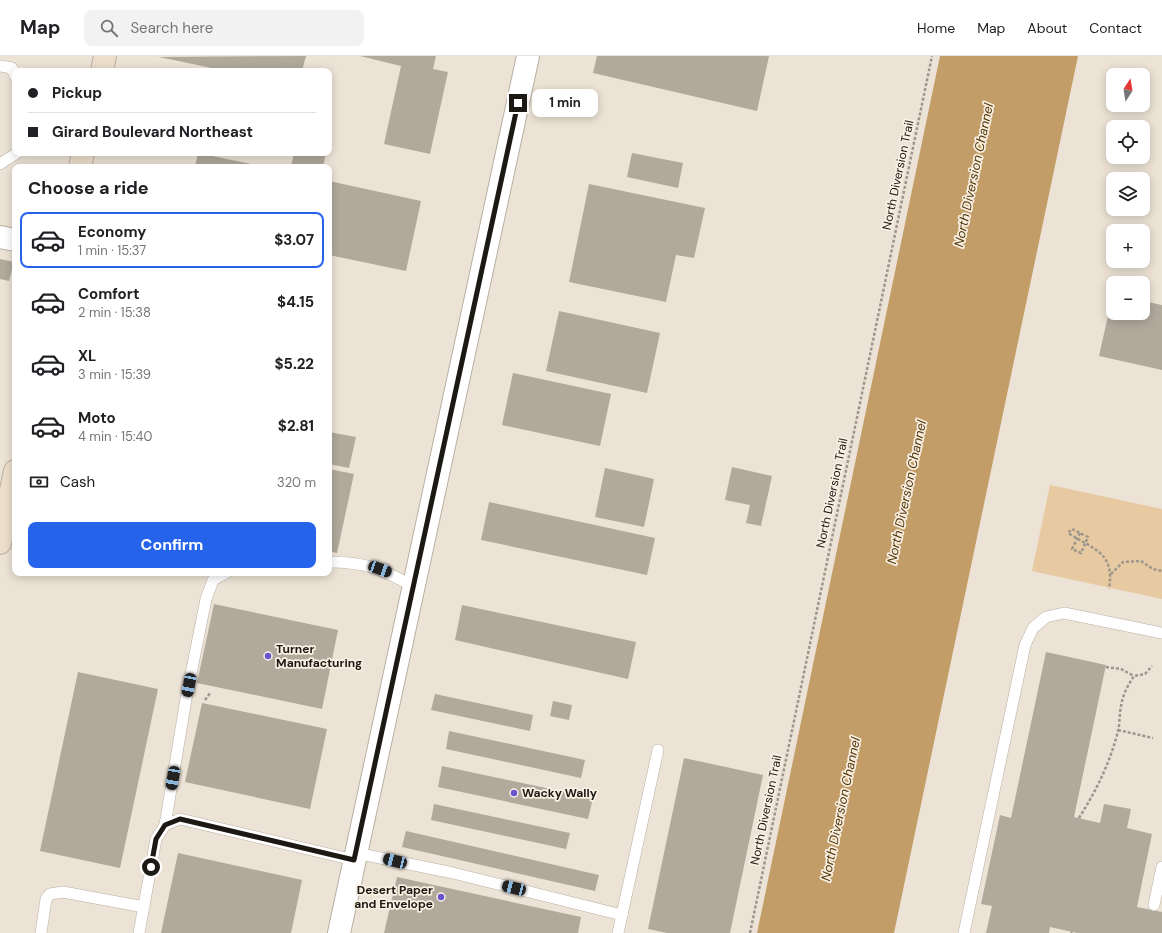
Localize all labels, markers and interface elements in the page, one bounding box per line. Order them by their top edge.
search box [84,10,364,46]
text: Map [20,15,60,40]
icon: search [98,17,120,39]
text: Search here [130,18,213,38]
text: Home [917,19,955,37]
text: Map [977,19,1005,37]
text: About [1027,19,1067,37]
text: Contact [1089,19,1142,37]
north arrow [1106,68,1150,112]
map controls [1106,68,1150,320]
text: Pickup [52,83,102,103]
callout: 1 min [532,89,598,117]
route end [509,94,527,112]
text: 1 min [549,94,581,111]
water label: North Diversion Channel [950,101,997,249]
street label: North Diversion Trail [879,119,917,231]
button: locate [1106,120,1150,164]
text: Girard Boulevard Northeast [52,122,253,142]
button: layers [1106,172,1150,216]
text: Choose a ride [28,176,149,200]
icon: car [30,222,66,258]
text: Economy [78,222,146,242]
button: + [1106,224,1150,268]
text: $3.07 [274,230,314,250]
text: 1 min · 15:37 [78,242,146,259]
button: − [1106,276,1150,320]
icon: car [30,284,66,320]
text: Comfort [78,284,139,304]
text: $4.15 [277,292,314,312]
text: 2 min · 15:38 [78,304,151,321]
icon: car [30,346,66,382]
text: XL [78,346,96,366]
text: $5.22 [275,354,314,374]
text: 3 min · 15:39 [78,366,151,383]
icon: car [30,408,66,444]
text: Moto [78,408,116,428]
text: $2.81 [278,416,314,436]
water label: North Diversion Channel [883,418,930,566]
text: 4 min · 15:40 [78,428,152,445]
street label: North Diversion Trail [813,437,851,549]
icon: cash [28,471,50,493]
text: Cash [60,472,95,492]
text: 320 m [277,474,316,491]
button: Confirm [28,522,316,568]
car [367,559,393,579]
place label: Turner Manufacturing [276,641,362,671]
marker: Turner Manufacturing [263,651,273,661]
car [181,672,197,698]
water label: North Diversion Channel [817,735,864,883]
street label: North Diversion Trail [747,754,785,866]
car [165,765,181,791]
place label: Wacky Wally [522,785,598,801]
marker: Wacky Wally [509,788,519,798]
car [382,852,408,870]
route start [142,858,160,876]
car [501,879,527,897]
place label: Desert Paper and Envelope [354,882,433,912]
marker: Desert Paper and Envelope [436,892,446,902]

